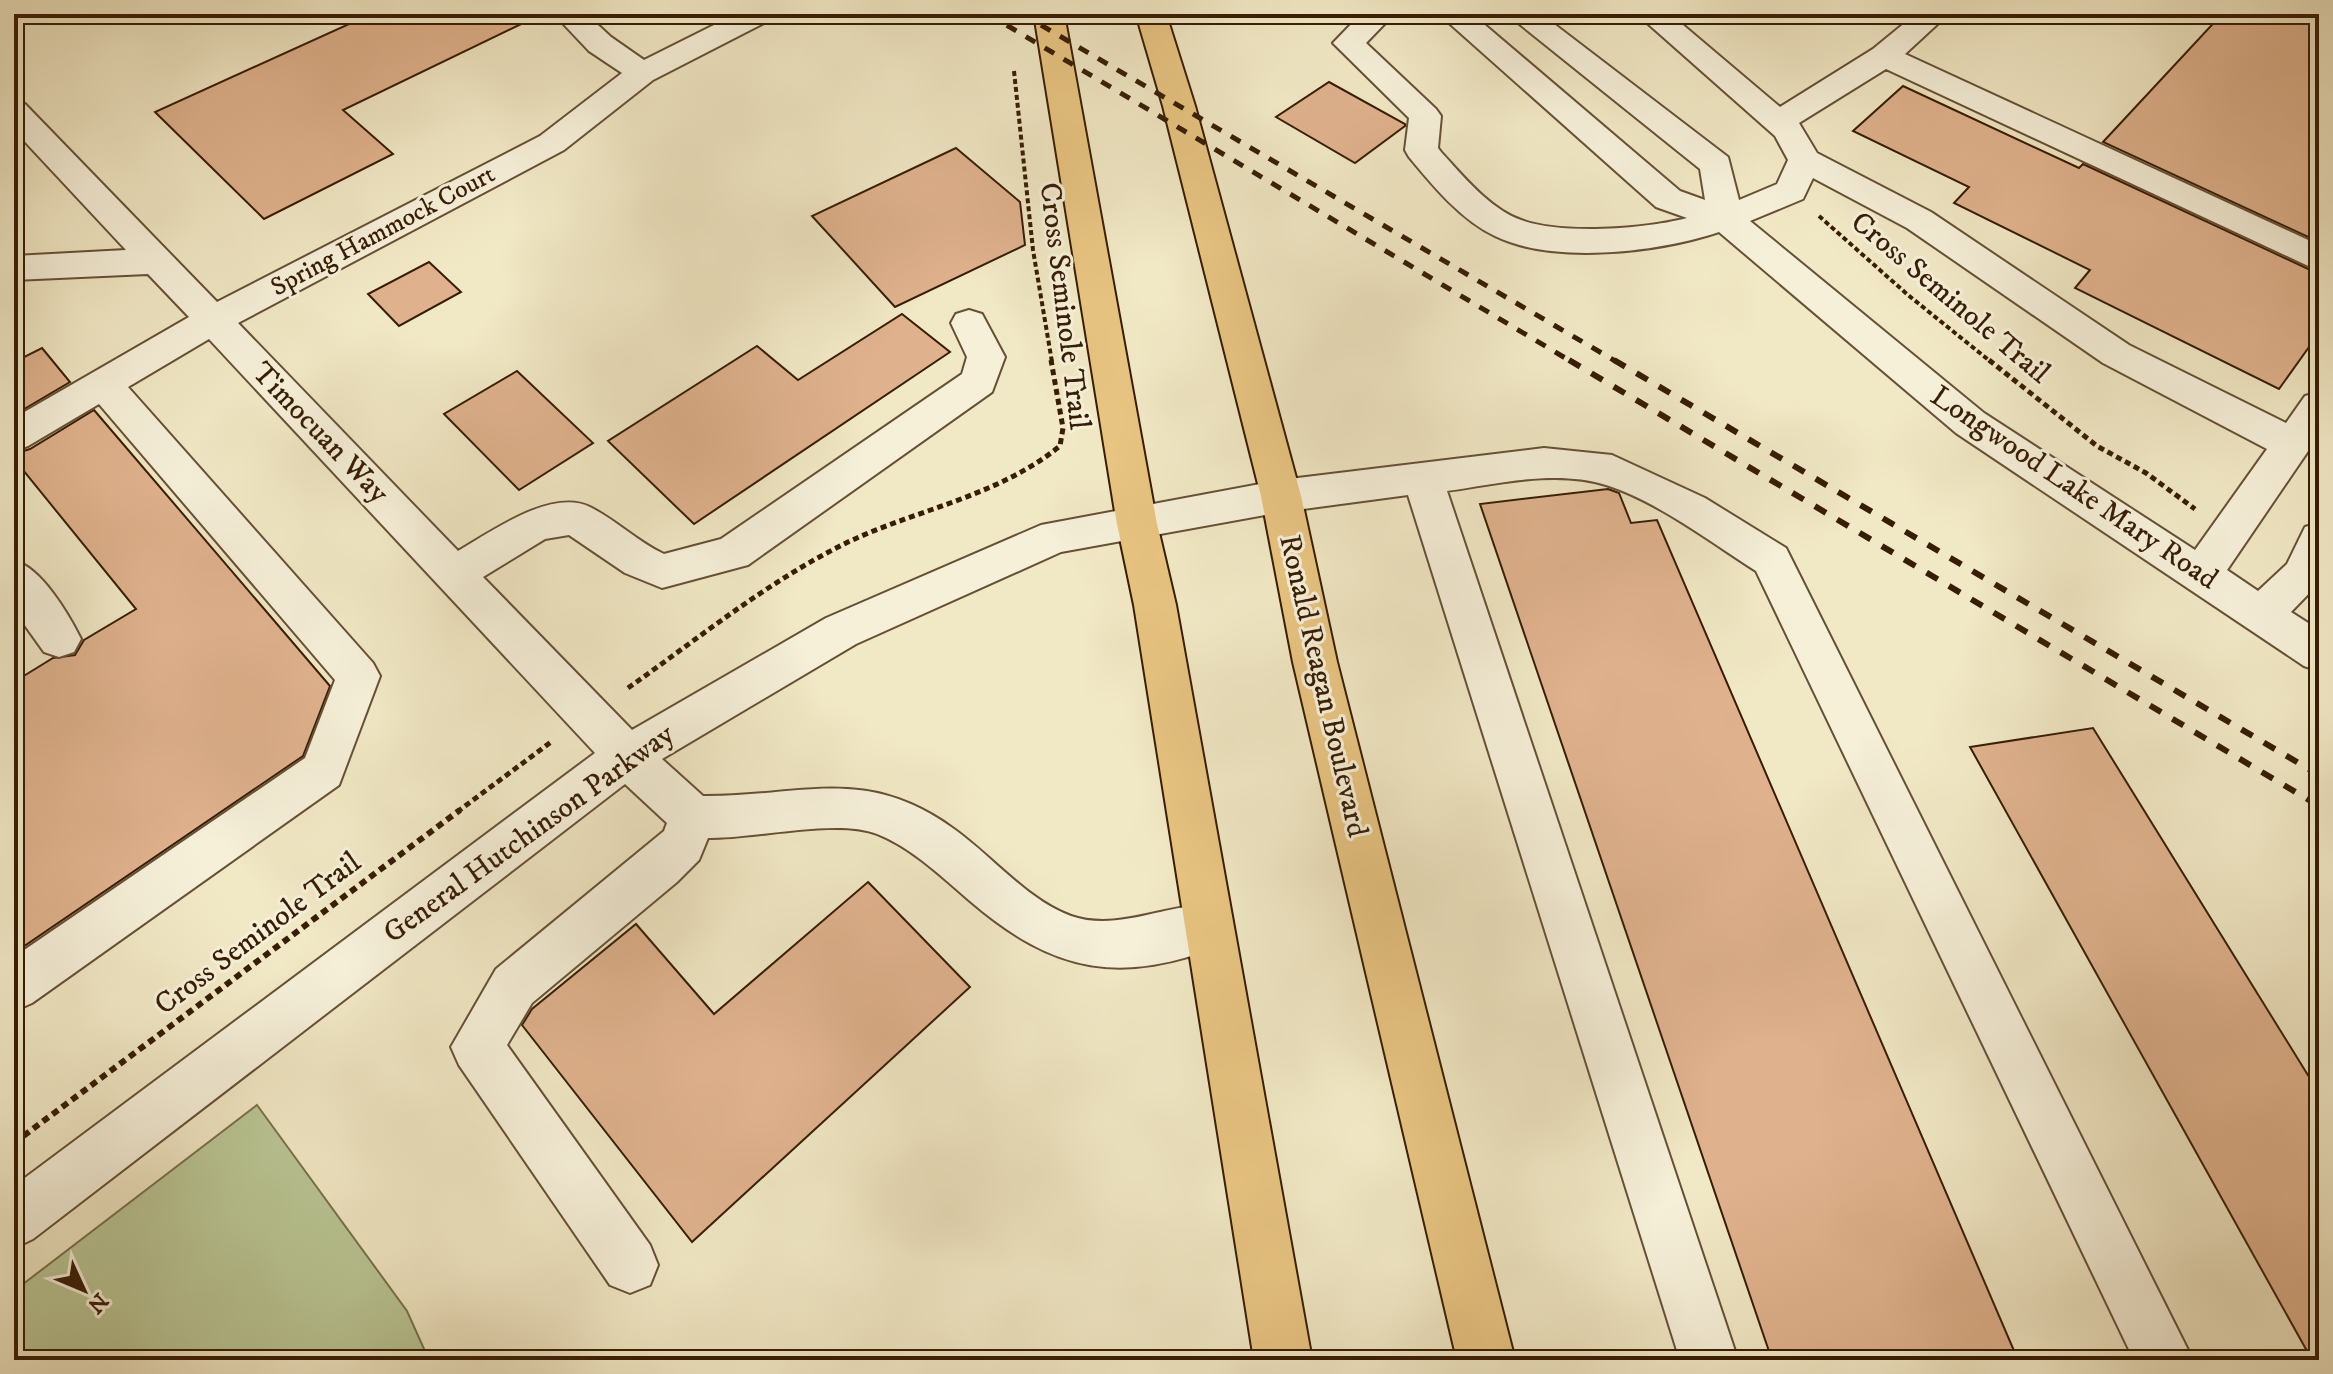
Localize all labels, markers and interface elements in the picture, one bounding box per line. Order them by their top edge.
street label: Spring Hammock Court [265,158,501,304]
street label: Cross Seminole Trail [1030,180,1098,432]
street label: Cross Seminole Trail [1843,204,2057,392]
street label: Timocuan Way [243,355,397,512]
street label: Longwood Lake Mary Road [1923,378,2225,598]
street label: Ronald Reagan Boulevard [1270,531,1376,841]
street label: General Hutchinson Parkway [376,716,682,952]
street label: Cross Seminole Trail [148,844,368,1024]
north arrow [44,1250,124,1330]
text: N [81,1287,113,1319]

